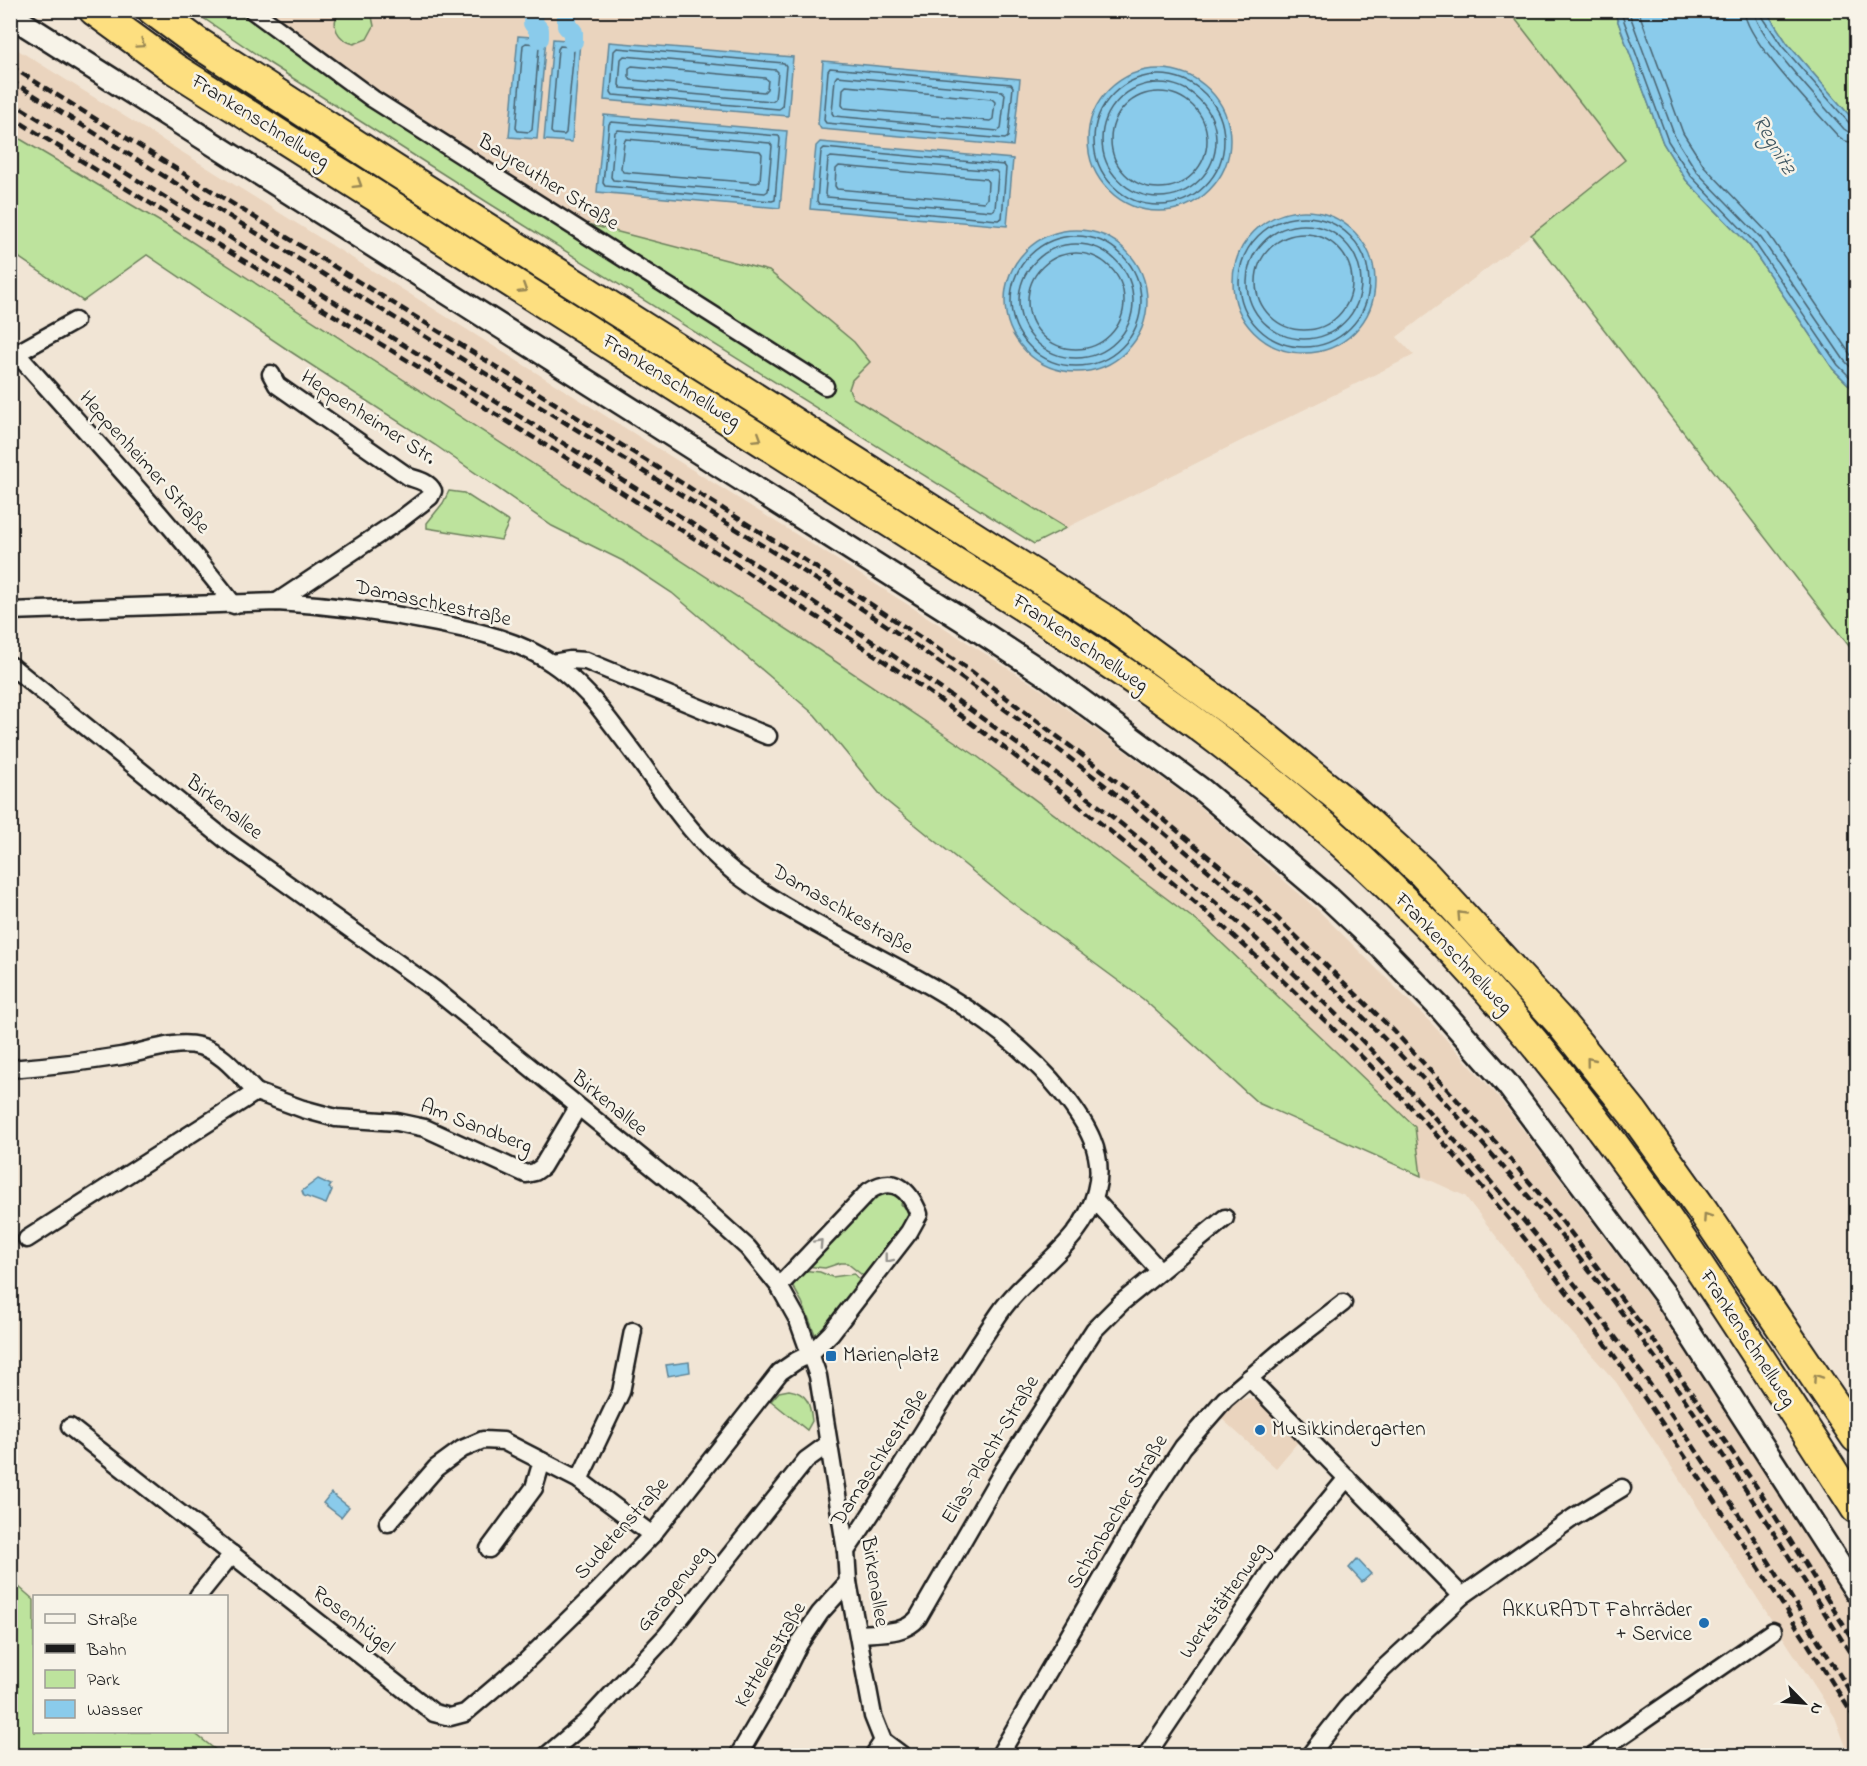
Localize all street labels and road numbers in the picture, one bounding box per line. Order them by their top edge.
street label: Frankenschnellweg [183,67,335,178]
street label: Bayreuther Straße [469,127,625,241]
street label: Frankenschnellweg [594,327,746,438]
street label: Heppenheimer Str. [294,363,442,473]
street label: Heppenheimer Straße [71,385,217,542]
street label: Damaschkestraße [351,573,514,635]
street label: Frankenschnellweg [1004,587,1154,702]
street label: Birkenallee [178,768,269,848]
street label: Damaschkestraße [765,857,919,963]
street label: Frankenschnellweg [1385,886,1519,1023]
street label: Birkenallee [564,1063,654,1145]
street label: Am Sandberg [415,1092,536,1164]
street label: Frankenschnellweg [1689,1264,1803,1415]
street label: Elias-Placht-Straße [935,1369,1048,1530]
street label: Damaschkestraße [824,1383,936,1534]
street label: Schönbacher Straße [1060,1428,1176,1595]
street label: Sudetenstraße [568,1470,677,1587]
street label: Birkenallee [852,1534,896,1630]
street label: Werkstättenweg [1173,1537,1277,1667]
street label: Garagenweg [630,1539,720,1640]
street label: Rosenhügel [304,1579,401,1664]
street label: Kettelerstraße [728,1596,815,1714]

